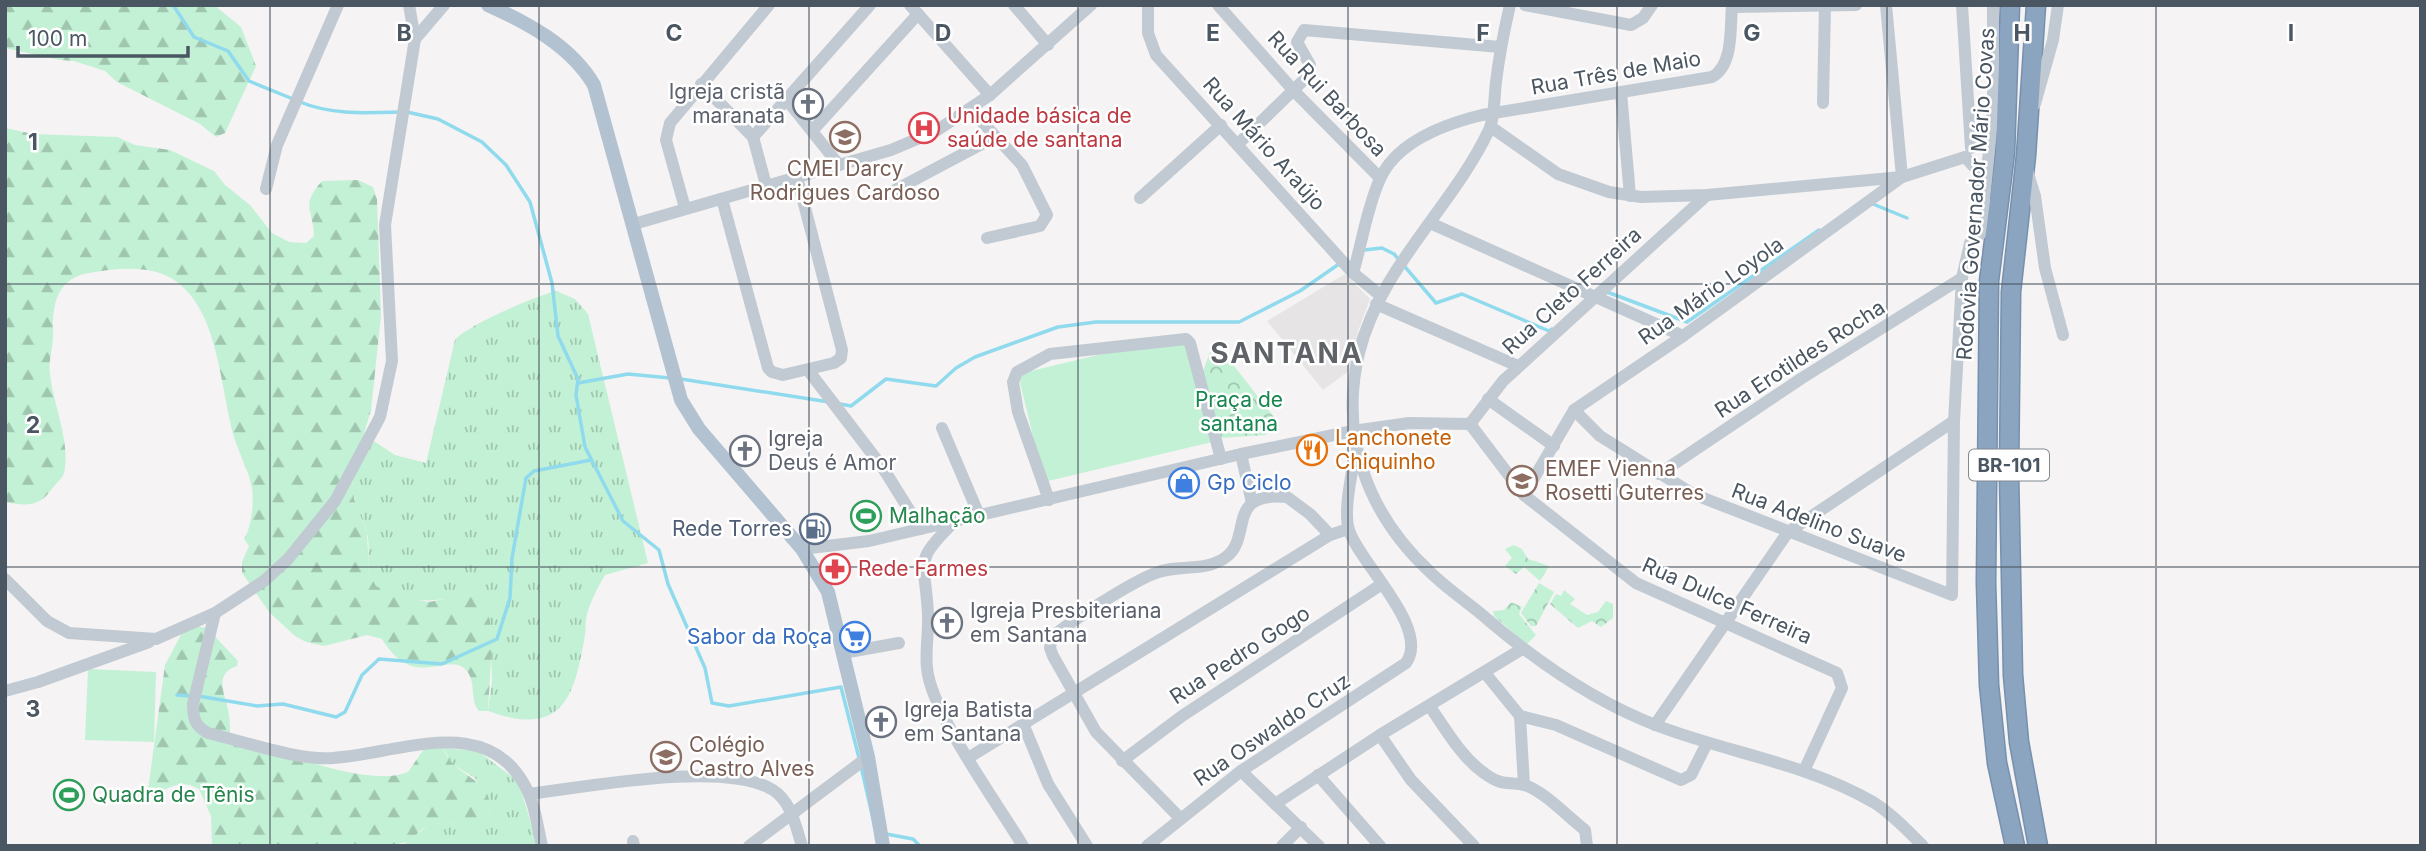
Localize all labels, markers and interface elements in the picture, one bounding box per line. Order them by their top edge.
scale bar [18,14,187,58]
text: B [396,19,412,47]
text: C [665,19,683,47]
text: D [935,19,951,47]
text: E [1206,19,1220,47]
text: F [1476,19,1490,47]
text: G [1743,19,1761,47]
text: H [2013,19,2031,47]
text: I [2288,19,2294,47]
text: 100 m [28,26,87,51]
street label: Rua Rui Barbosa [1263,26,1392,162]
street label: Rodovia Governador Mário Covas [1951,27,2000,361]
street label: Rua Três de Maio [1529,45,1703,100]
street label: Rua Mário Araújo [1198,72,1331,215]
place label: Igreja cristã maranata [669,79,785,128]
church icon: Igreja cristã maranata [791,87,825,121]
place label: Unidade básica de saúde de santana [947,103,1132,152]
hospital icon: Unidade básica de saúde de santana [907,111,941,145]
school or university icon: CMEI Darcy Rodrigues Cardoso [828,120,862,154]
text: 1 [28,128,38,156]
place label: CMEI Darcy Rodrigues Cardoso [750,156,940,205]
street label: Rua Cleto Ferreira [1497,222,1646,360]
street label: Rua Mário Loyola [1633,231,1788,350]
street label: Rua Erotildes Rocha [1710,294,1889,423]
district label: SANTANA [1210,336,1364,370]
park label: Praça de santana [1195,387,1283,436]
text: 2 [26,411,40,439]
place label: Lanchonete Chiquinho [1335,425,1452,474]
place label: Igreja Deus é Amor [768,426,896,475]
restaurant icon: Lanchonete Chiquinho [1295,433,1329,467]
church icon: Igreja Deus é Amor [728,434,762,468]
road number: BR-101 [1969,450,2049,480]
place label: EMEF Vienna Rosetti Guterres [1545,456,1704,505]
school or university icon: EMEF Vienna Rosetti Guterres [1505,464,1539,498]
shop icon: Gp Ciclo [1167,466,1201,500]
place label: Gp Ciclo [1207,470,1292,495]
street label: Rua Adelino Suave [1728,478,1910,567]
sports icon: Malhação [849,499,883,533]
place label: Malhação [889,503,986,528]
fuel station icon: Rede Torres [798,512,832,546]
place label: Rede Torres [672,516,792,541]
pharmacy icon: Rede Farmes [818,552,852,586]
street label: Rua Dulce Ferreira [1638,552,1816,649]
place label: Rede Farmes [858,556,988,581]
place label: Igreja Presbiteriana em Santana [970,598,1162,647]
street label: Rua Pedro Gogo [1165,600,1314,709]
church icon: Igreja Presbiteriana em Santana [930,606,964,640]
supermarket icon: Sabor da Roça [838,620,872,654]
place label: Sabor da Roça [687,624,832,649]
street label: Rua Oswaldo Cruz [1189,668,1355,791]
text: 3 [26,695,40,723]
place label: Igreja Batista em Santana [904,697,1032,746]
church icon: Igreja Batista em Santana [864,705,898,739]
place label: Colégio Castro Alves [689,732,815,781]
school or university icon: Colégio Castro Alves [649,740,683,774]
sports icon: Quadra de Tênis [52,778,86,812]
place label: Quadra de Tênis [92,782,254,807]

